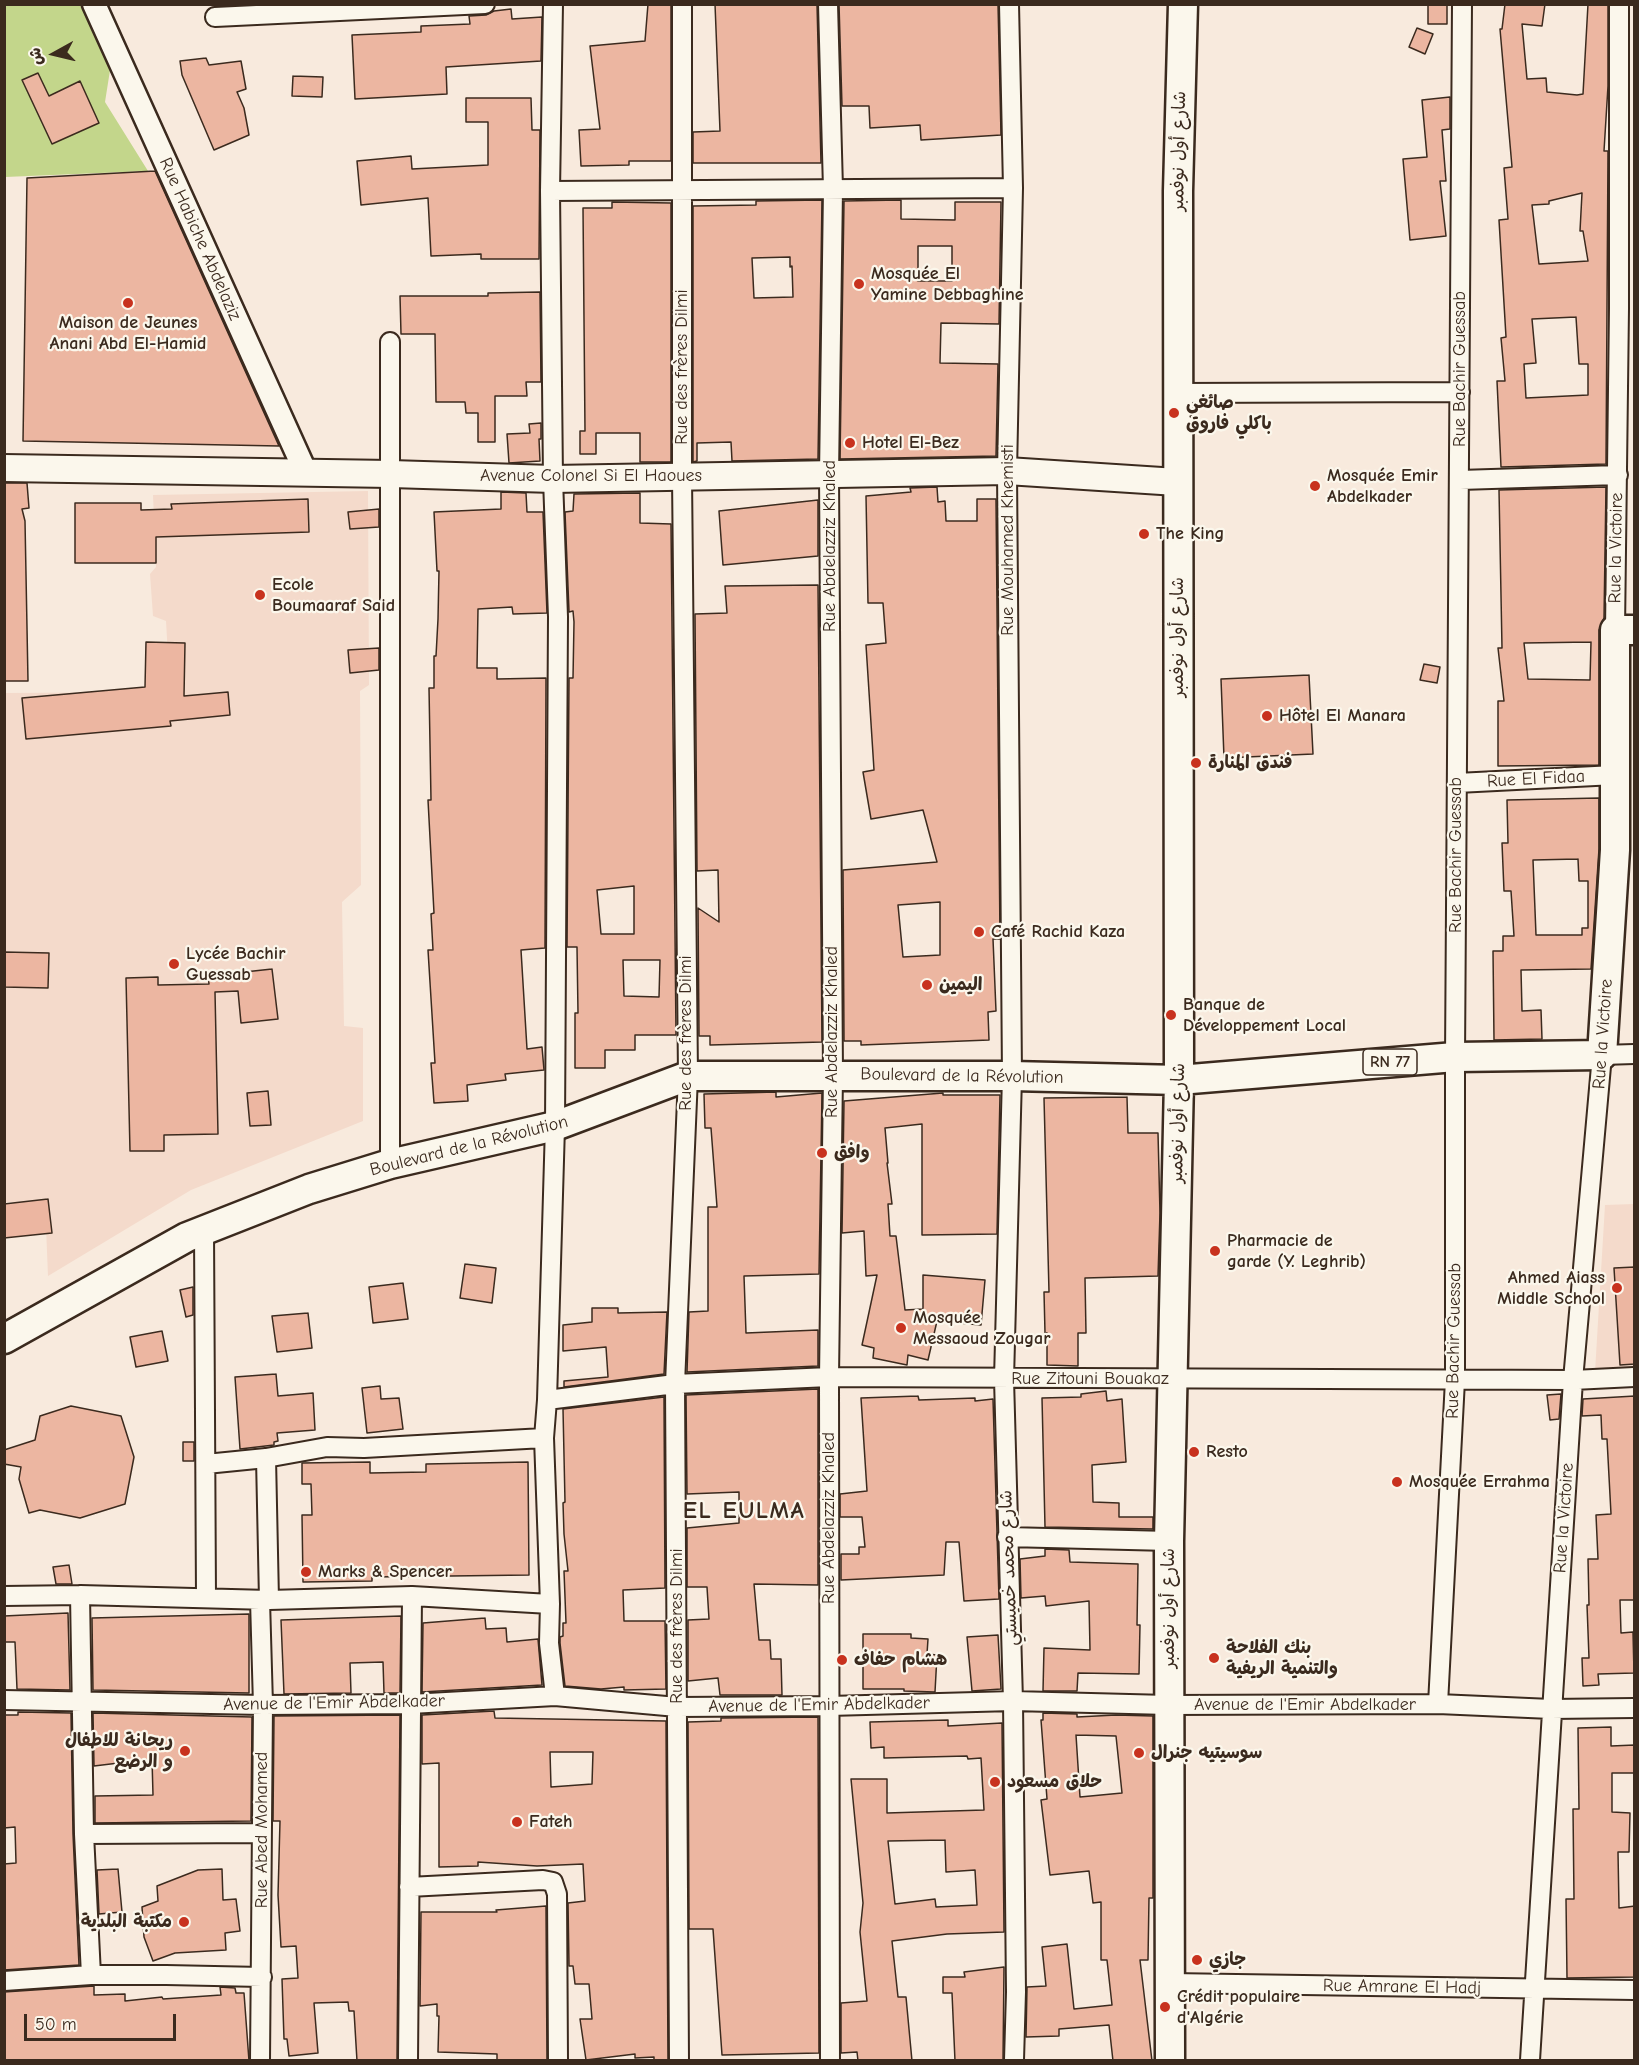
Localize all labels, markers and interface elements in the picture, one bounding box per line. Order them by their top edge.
north arrow [24,24,84,84]
text: ش [26,47,46,66]
street label: شارع أول نوفمبر [1167,91,1191,211]
street label: Rue Habiche Abdelaziz [154,154,246,324]
place label: Mosquée El Yamine Debbaghine [871,263,1024,306]
marker: Mosquée El Yamine Debbaghine [852,277,866,291]
street label: Rue des frères Dilmi [671,289,693,445]
street label: Rue Bachir Guessab [1449,291,1471,447]
marker: Maison de Jeunes Anani Abd El-Hamid [121,296,135,310]
place label: Maison de Jeunes Anani Abd El-Hamid [50,312,206,354]
place label: صائغي باكلي فاروق [1186,392,1272,434]
marker: صائغي باكلي فاروق [1167,406,1181,420]
place label: Hotel El-Bez [862,432,959,454]
marker: Hotel El-Bez [843,436,857,450]
street label: Rue Mouhamed Khemisti [997,444,1019,636]
street label: Rue Abdelazziz Khaled [819,460,841,632]
street label: Avenue Colonel Si El Haoues [480,465,702,487]
place label: Mosquée Emir Abdelkader [1327,465,1438,508]
marker: Mosquée Emir Abdelkader [1308,479,1322,493]
street label: Rue la Victoire [1604,492,1628,604]
place label: The King [1156,523,1224,545]
marker: The King [1137,527,1151,541]
place label: Ecole Boumaaraf Said [272,574,395,616]
street label: شارع أول نوفمبر [1167,577,1189,697]
marker: Ecole Boumaaraf Said [253,588,267,602]
place label: Hôtel El Manara [1279,705,1406,727]
marker: Hôtel El Manara [1260,709,1274,723]
place label: فندق المنارة [1208,752,1292,774]
marker: فندق المنارة [1189,756,1203,770]
street label: Rue El Fidaa [1486,766,1586,792]
street label: Rue Bachir Guessab [1445,777,1467,933]
place label: Café Rachid Kaza [991,921,1125,943]
marker: Café Rachid Kaza [972,925,986,939]
place label: Lycée Bachir Guessab [186,943,285,986]
street label: Rue Abdelazziz Khaled [821,946,843,1118]
street label: Rue des frères Dilmi [675,955,697,1111]
marker: Lycée Bachir Guessab [167,957,181,971]
place label: اليمين [939,974,982,996]
marker: اليمين [920,978,934,992]
street label: Rue la Victoire [1588,978,1618,1090]
place label: Banque de Développement Local [1183,994,1346,1036]
marker: Banque de Développement Local [1164,1008,1178,1022]
road number: RN 77 [1363,1049,1417,1075]
street label: Boulevard de la Révolution [860,1063,1064,1089]
street label: شارع أول نوفمبر [1166,1063,1190,1183]
street label: Boulevard de la Révolution [368,1111,570,1181]
place label: وافق [834,1142,870,1164]
marker: وافق [815,1146,829,1160]
place label: Pharmacie de garde (Y. Leghrib) [1227,1230,1366,1272]
marker: Pharmacie de garde (Y. Leghrib) [1208,1244,1222,1258]
street label: Rue Bachir Guessab [1442,1263,1466,1419]
place label: Ahmed Aiass Middle School [1497,1267,1605,1310]
marker: Ahmed Aiass Middle School [1610,1281,1624,1295]
place label: Mosquée Messaoud Zougar [913,1307,1050,1350]
marker: Mosquée Messaoud Zougar [894,1321,908,1335]
street label: Rue Zitouni Bouakaz [1011,1368,1169,1390]
street label: Rue Abdelazziz Khaled [818,1432,840,1604]
place label: Resto [1206,1441,1248,1463]
marker: Resto [1187,1445,1201,1459]
street label: Rue la Victoire [1549,1462,1579,1574]
place label: Mosquée Errahma [1409,1471,1550,1493]
marker: Mosquée Errahma [1390,1475,1404,1489]
street label: شارع محمد خميستي [995,1490,1023,1646]
district label: EL EULMA [683,1497,805,1525]
street label: Rue des frères Dilmi [666,1548,688,1704]
street label: شارع أول نوفمبر [1158,1548,1180,1668]
place label: Marks & Spencer [318,1561,452,1583]
marker: Marks & Spencer [299,1565,313,1579]
place label: بنك الفلاحة والتنمية الريفية [1226,1637,1338,1680]
place label: هشام حفاف [854,1649,947,1671]
marker: بنك الفلاحة والتنمية الريفية [1207,1651,1221,1665]
marker: هشام حفاف [835,1653,849,1667]
street label: Avenue de l'Emir Abdelkader [223,1690,445,1716]
street label: Avenue de l'Emir Abdelkader [708,1692,930,1718]
street label: Avenue de l'Emir Abdelkader [1194,1694,1416,1716]
place label: ريحانة للاطفال و الرضع [65,1730,173,1772]
place label: سوسيتيه جنرال [1151,1742,1262,1764]
marker: ريحانة للاطفال و الرضع [178,1744,192,1758]
marker: سوسيتيه جنرال [1132,1746,1146,1760]
street label: Rue Abed Mohamed [251,1752,273,1908]
place label: حلاق مسعود [1007,1771,1102,1793]
marker: حلاق مسعود [988,1775,1002,1789]
place label: Fateh [529,1811,572,1833]
marker: Fateh [510,1815,524,1829]
place label: مكتبة البلدية [81,1911,172,1933]
marker: مكتبة البلدية [177,1915,191,1929]
place label: جازي [1209,1949,1246,1971]
marker: جازي [1190,1953,1204,1967]
street label: Rue Amrane El Hadj [1323,1975,1481,1999]
place label: Crédit populaire d'Algérie [1177,1986,1300,2028]
marker: Crédit populaire d'Algérie [1158,2000,1172,2014]
scale bar [27,2002,178,2040]
text: 50 m [35,2014,77,2035]

